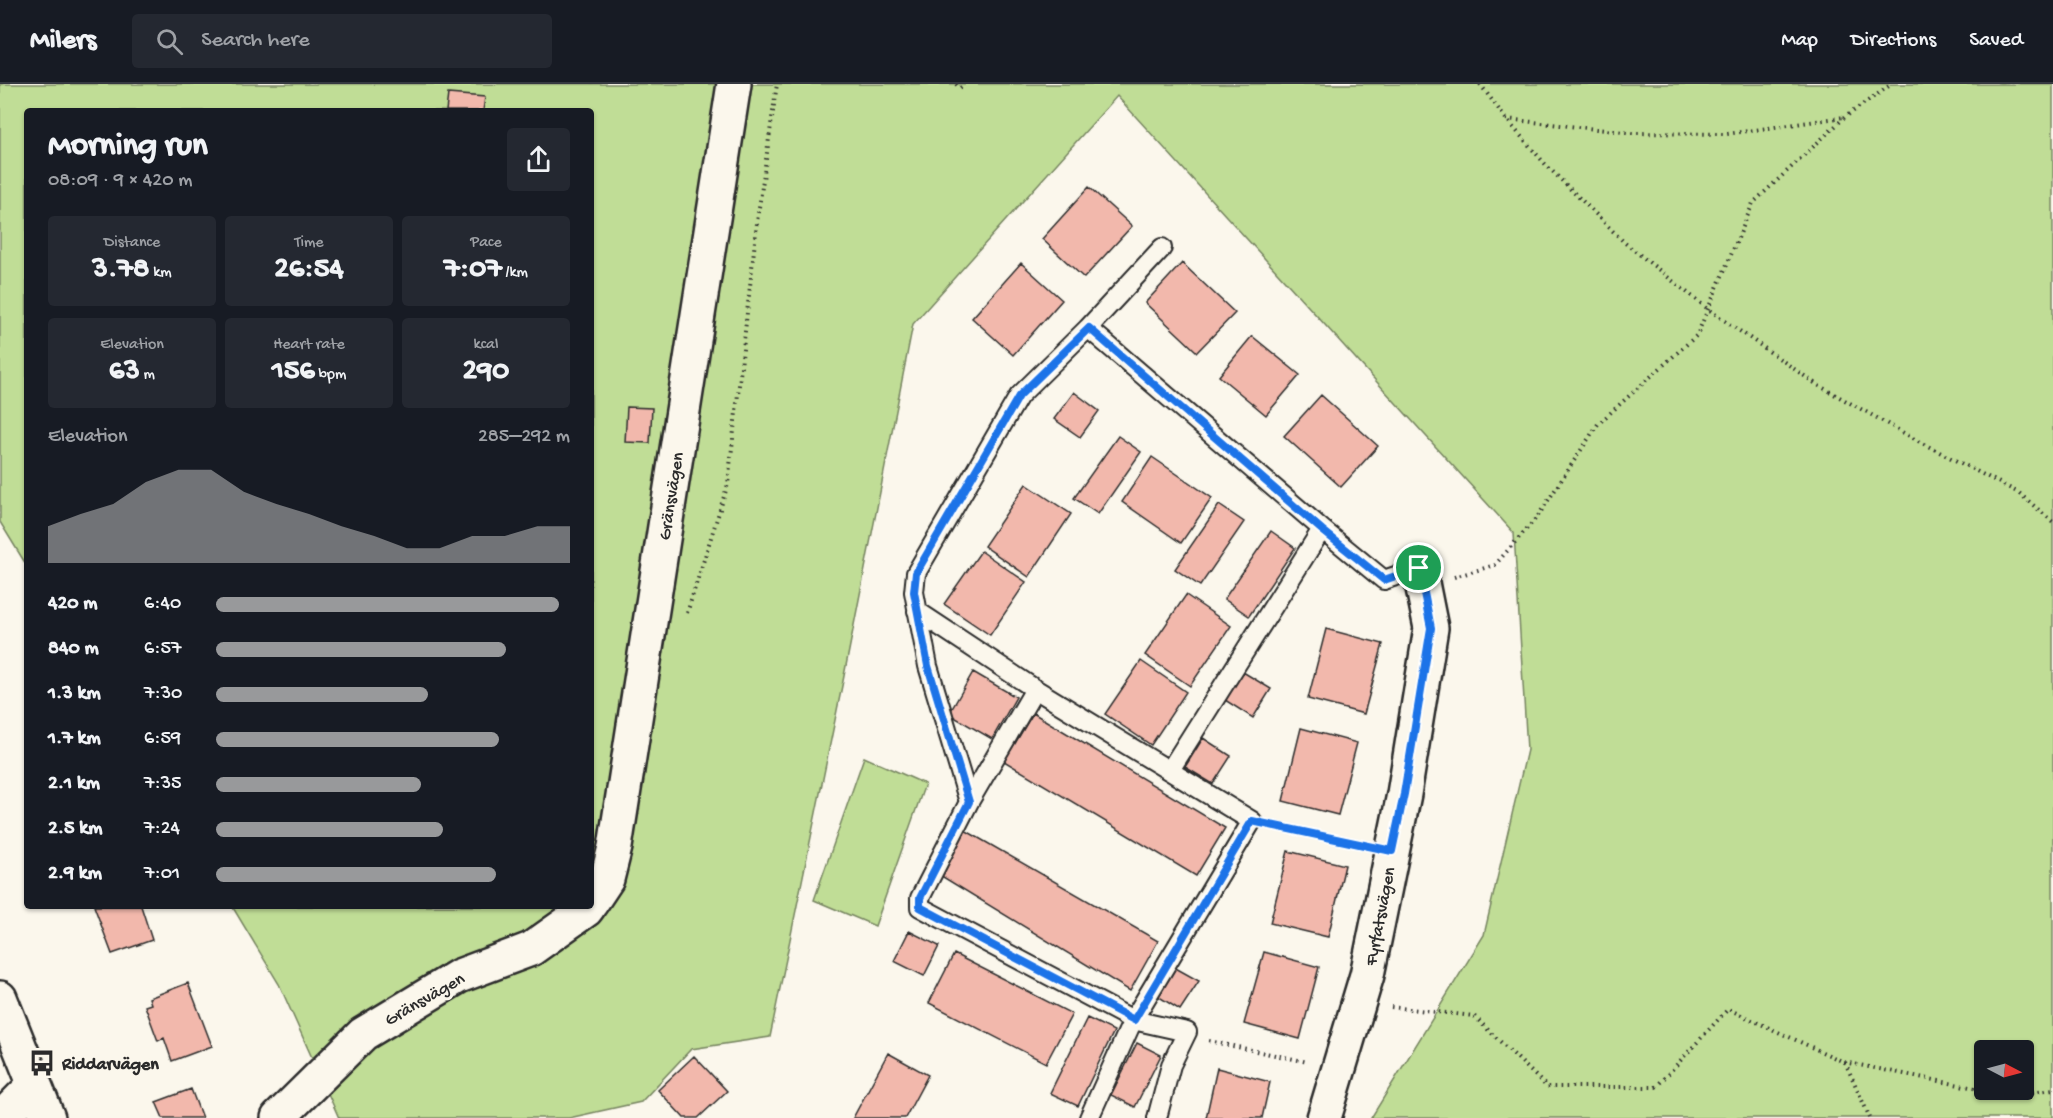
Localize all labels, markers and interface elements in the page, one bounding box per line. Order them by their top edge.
search box [132,14,552,68]
text: Milers [30,25,96,58]
icon: search [153,25,186,58]
text: Search here [201,28,310,54]
text: Map [1781,29,1818,54]
text: Directions [1851,29,1936,54]
text: Saved [1969,29,2023,54]
text: Morning run [48,128,208,166]
button: share [507,128,570,191]
text: 08:09 · 9 × 420 m [48,170,192,193]
text: Distance [104,234,160,253]
text: Time [294,234,324,253]
text: Pace [470,234,502,253]
text: 3.78 [92,253,149,288]
text: 26:54 [274,253,344,288]
text: 7:07 [444,253,502,288]
text: km [149,264,172,283]
text: /km [502,264,528,283]
text: Elevation [100,336,164,355]
text: Heart rate [273,336,345,355]
text: kcal [474,336,498,355]
text: 63 [109,355,140,390]
text: 156 [272,355,315,390]
text: 290 [463,355,509,390]
text: m [140,366,155,385]
text: bpm [315,366,346,385]
text: Elevation [48,426,128,449]
text: 285–292 m [478,426,570,449]
street label: Gränsvägen [655,450,690,542]
pin [1393,542,1444,593]
icon: arrive [1402,551,1435,584]
text: 420 m [48,593,98,616]
text: 6:40 [144,593,181,616]
text: 840 m [48,638,99,661]
text: 6:57 [144,638,181,661]
text: 1.3 km [48,683,101,706]
text: 7:30 [144,683,182,706]
text: 1.7 km [48,728,101,751]
text: 6:59 [144,728,181,751]
text: 2.1 km [48,773,100,796]
text: 7:35 [144,773,182,796]
text: 2.5 km [48,818,102,841]
text: 7:24 [144,818,180,841]
text: 2.9 km [48,863,102,886]
text: 7:01 [144,863,180,886]
street label: Fyrfatsvägen [1361,865,1401,969]
street label: Gränsvägen [381,969,469,1031]
north arrow [1974,1040,2034,1100]
map controls [1974,1040,2034,1100]
bus stop icon: Riddarvägen [27,1048,57,1078]
place label: Riddarvägen [61,1055,159,1076]

